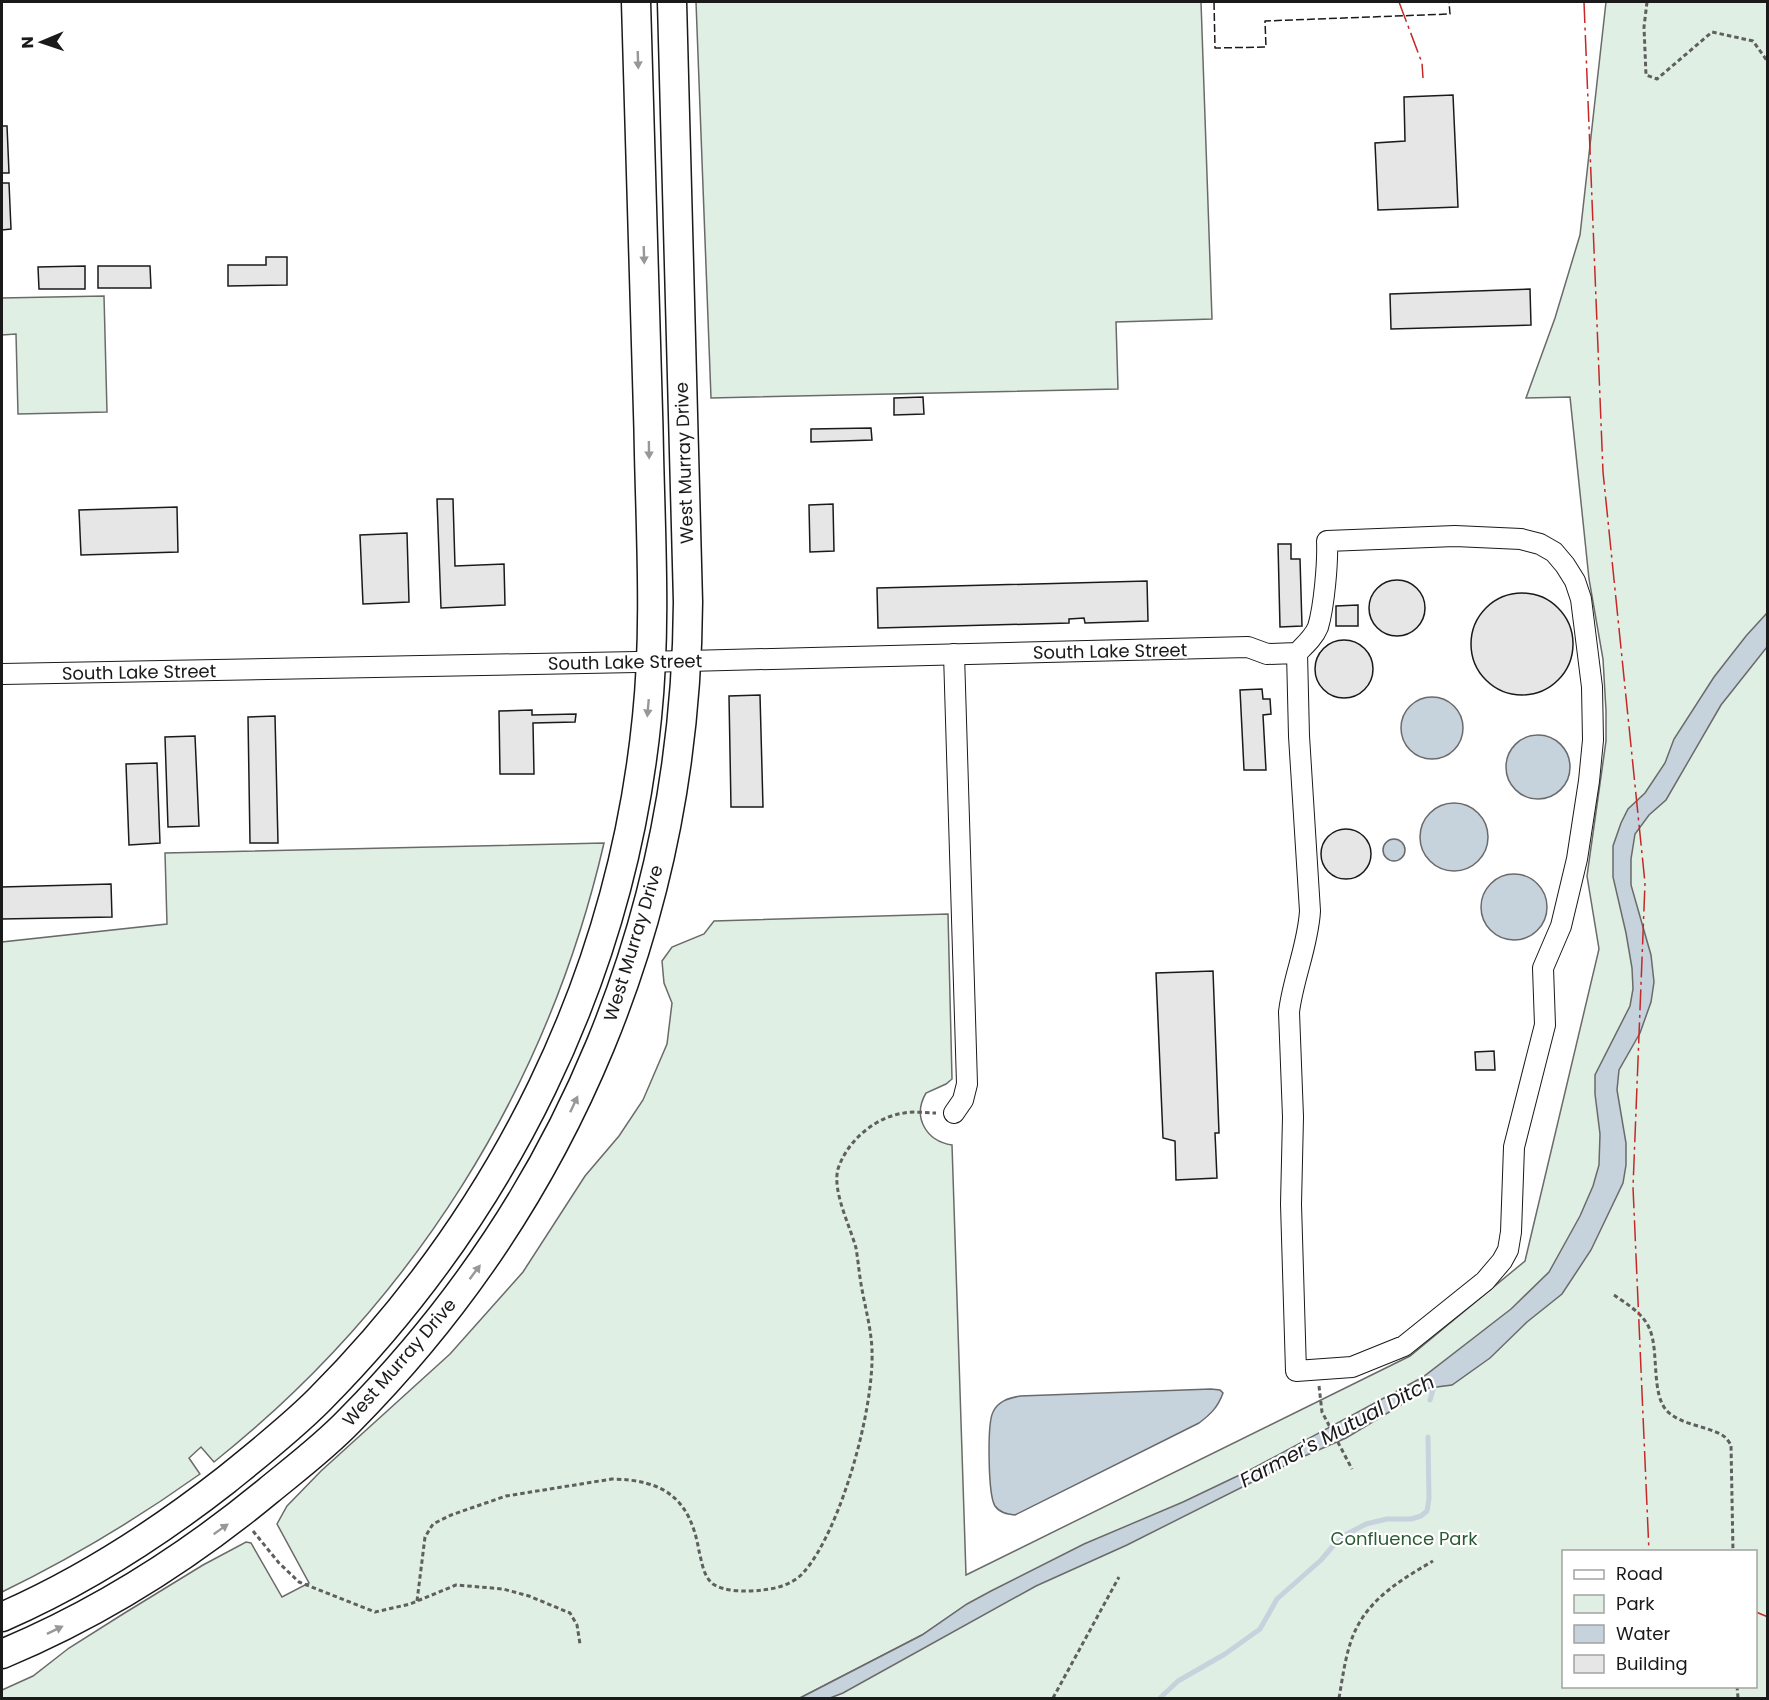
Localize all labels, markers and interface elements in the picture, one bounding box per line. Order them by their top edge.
north arrow [12,12,72,72]
text: N [16,36,39,49]
one-way arrow [633,50,643,69]
one-way arrow [639,245,648,264]
street label: West Murray Drive [669,382,699,544]
one-way arrow [644,440,654,459]
street label: South Lake Street [1033,637,1187,665]
street label: South Lake Street [548,648,702,676]
street label: South Lake Street [62,658,216,686]
one-way arrow [643,698,653,717]
street label: West Murray Drive [597,862,669,1024]
one-way arrow [569,1094,579,1112]
one-way arrow [469,1264,481,1280]
street label: West Murray Drive [336,1293,462,1431]
water label: Farmer's Mutual Ditch [1235,1368,1439,1494]
one-way arrow [213,1524,229,1535]
park label: Confluence Park [1331,1526,1478,1551]
legend [1562,1550,1757,1688]
text: Road [1616,1561,1663,1586]
text: Park [1616,1591,1655,1616]
text: Water [1616,1621,1670,1646]
one-way arrow [46,1626,63,1635]
text: Building [1616,1651,1688,1676]

